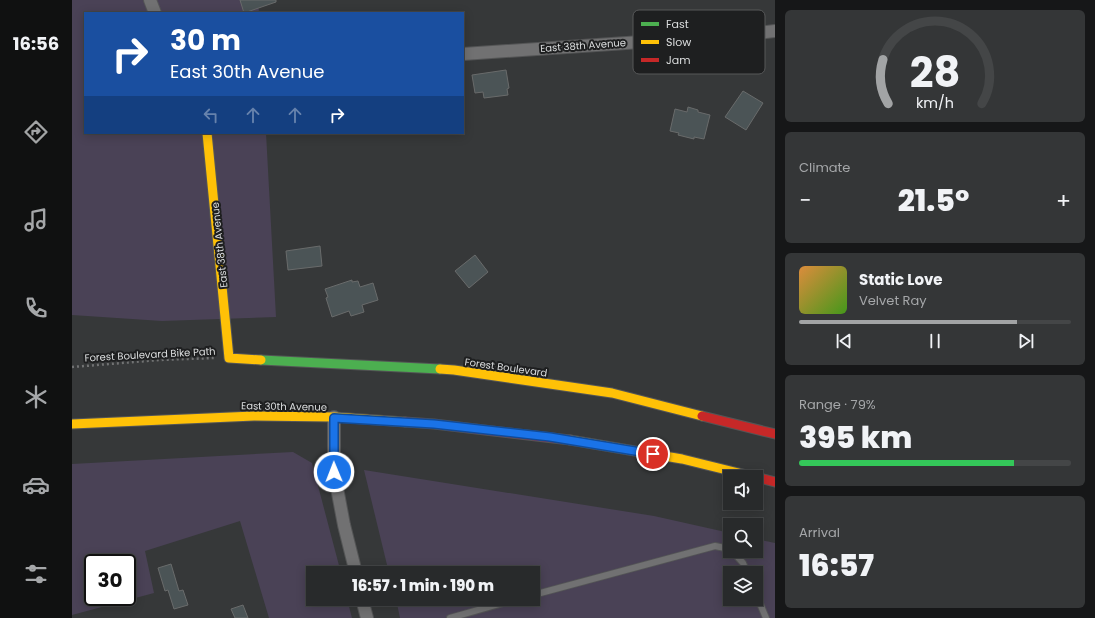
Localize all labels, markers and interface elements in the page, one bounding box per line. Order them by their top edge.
legend [633,10,765,74]
text: Fast [666,16,689,32]
text: 30 m [170,21,241,60]
icon: right [104,28,156,80]
text: 16:56 [13,31,59,56]
text: Slow [666,34,691,50]
street label: East 38th Avenue [540,35,626,56]
text: 28 [910,43,960,102]
text: Jam [666,52,691,68]
text: East 30th Avenue [170,59,325,84]
text: km/h [916,92,954,112]
icon: left [200,104,222,126]
icon: ahead [242,104,264,126]
icon: ahead [284,104,306,126]
icon: right [326,104,348,126]
icon: directions [22,118,50,146]
text: Climate [799,158,850,177]
text: 21.5° [898,179,969,222]
text: − [799,185,811,216]
text: + [1056,185,1071,216]
street label: East 38th Avenue [208,201,231,288]
icon: music [22,206,50,234]
text: Static Love [859,269,943,290]
text: Velvet Ray [859,291,927,310]
icon: phone [22,294,50,322]
icon: previous [833,330,855,352]
icon: pause [924,330,946,352]
icon: next [1015,330,1037,352]
street label: Forest Boulevard Bike Path [84,344,216,365]
street label: Forest Boulevard [464,354,548,381]
icon: climate [22,383,50,411]
text: Range · 79% [799,395,876,414]
street label: East 30th Avenue [241,398,327,415]
text: 395 km [799,416,912,459]
pin [636,437,670,471]
icon: arrive [642,443,664,465]
position arrow [313,451,355,493]
map controls [723,470,763,606]
button: sound [723,470,763,510]
icon: car [22,471,50,499]
button: search [723,518,763,558]
text: Arrival [799,523,840,542]
text: 16:57 [799,544,874,587]
speed limit sign: 30 [84,554,136,606]
icon: filters [22,560,50,588]
button: layers [723,566,763,606]
text: 16:57 · 1 min · 190 m [352,575,494,596]

